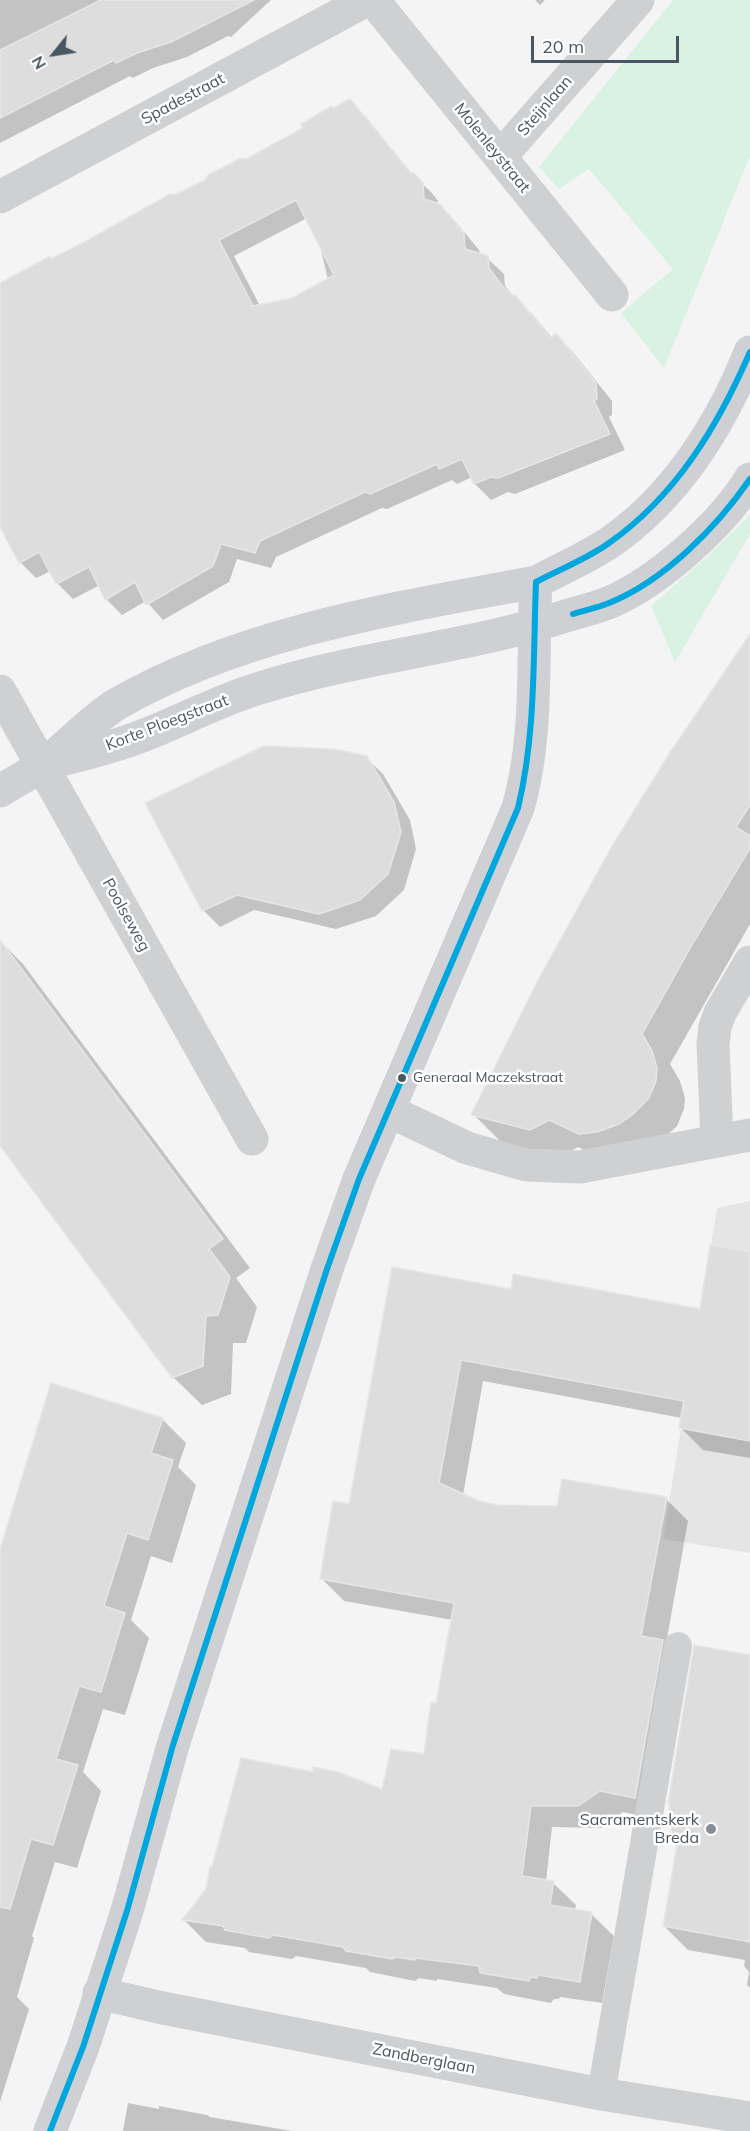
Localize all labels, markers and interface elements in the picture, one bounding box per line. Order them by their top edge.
north arrow [24,24,84,84]
scale bar [534,24,682,62]
text: 20 m [542,35,584,58]
text: N [27,53,50,73]
street label: Spadestraat [138,69,228,129]
street label: Steijnlaan [514,72,576,140]
street label: Molenleystraat [450,99,534,197]
street label: Korte Ploegstraat [103,691,231,755]
street label: Poolseweg [98,875,154,955]
place label: Generaal Maczekstraat [413,1070,563,1086]
marker: Generaal Maczekstraat [396,1072,408,1084]
place label: Sacramentskerk Breda [580,1810,699,1848]
marker: Sacramentskerk Breda [704,1822,718,1836]
street label: Zandberglaan [371,2040,477,2078]

